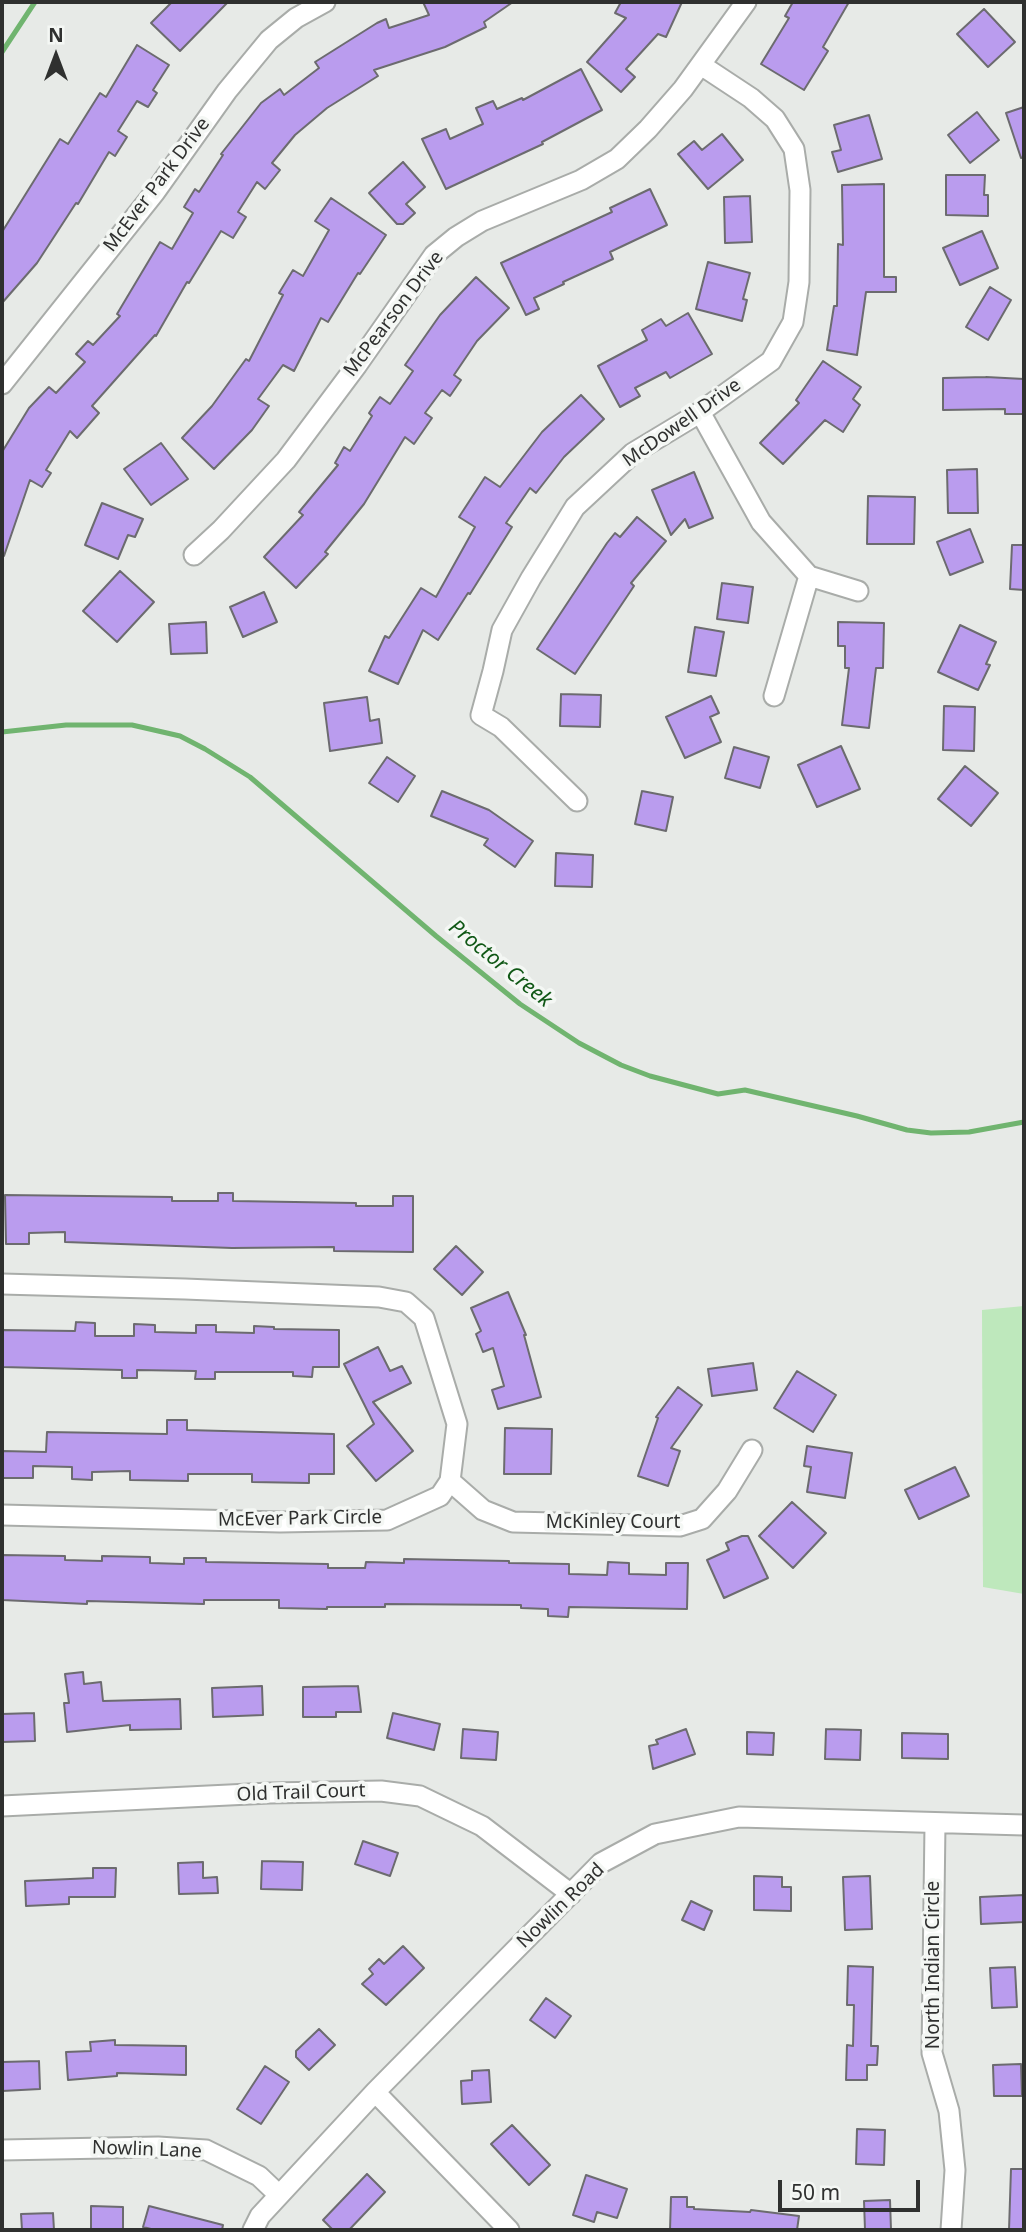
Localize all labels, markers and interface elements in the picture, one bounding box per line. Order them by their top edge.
north arrow [21,21,91,91]
text: N [48,22,64,48]
street label: McEver Park Drive [99,113,215,257]
street label: McPearson Drive [339,247,449,381]
street label: McDowell Drive [619,374,745,472]
water label: Proctor Creek [443,915,557,1013]
street label: McEver Park Circle [218,1506,382,1532]
street label: McKinley Court [546,1512,680,1534]
street label: Old Trail Court [236,1779,366,1807]
street label: Nowlin Road [513,1859,609,1953]
street label: North Indian Circle [923,1881,945,2049]
street label: Nowlin Lane [92,2137,202,2163]
scale bar [781,2166,923,2210]
text: 50 m [791,2178,840,2206]

